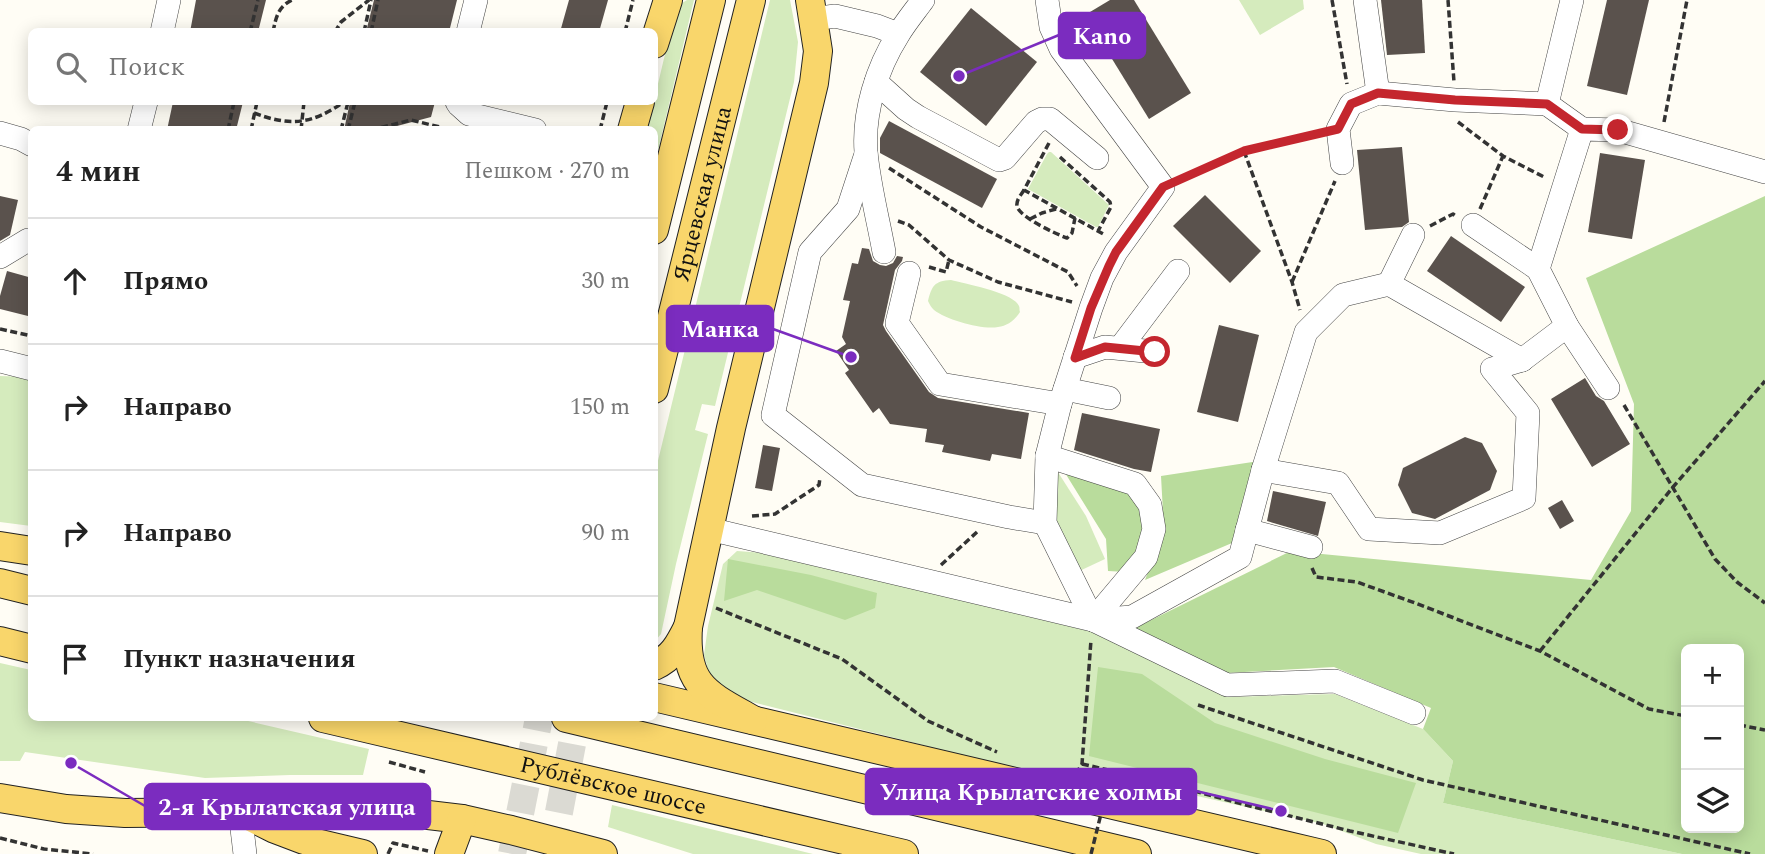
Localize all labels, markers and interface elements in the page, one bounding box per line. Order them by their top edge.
callout: Kano [1059,13,1145,58]
text: Kano [1073,19,1131,55]
search box [28,28,658,105]
text: Поиск [108,47,185,87]
icon: search [52,48,90,86]
street label: Ярцевская улица [664,102,741,286]
route end [1602,114,1633,145]
text: 4 мин [56,149,141,195]
text: Пешком · 270 m [464,154,630,189]
text: Прямо [123,261,208,301]
icon: ahead [56,262,94,300]
text: 30 m [581,264,630,299]
callout: Манка [667,306,773,351]
text: Манка [681,312,760,348]
route start [1139,336,1170,367]
text: Направо [123,387,232,427]
icon: right [56,388,94,426]
text: 150 m [570,390,630,425]
text: Направо [123,513,232,553]
icon: right [56,514,94,552]
text: 90 m [581,516,630,551]
text: Пункт назначения [123,639,356,679]
icon: arrive [56,640,94,678]
map controls [1681,644,1744,833]
button: + [1681,644,1744,707]
button: − [1681,707,1744,770]
street label: Рублёвское шоссе [516,747,710,825]
callout: Улица Крылатские холмы [866,769,1196,814]
button: layers [1681,770,1744,833]
text: Улица Крылатские холмы [880,775,1182,811]
callout: 2-я Крылатская улица [145,784,430,829]
text: 2-я Крылатская улица [158,790,416,826]

